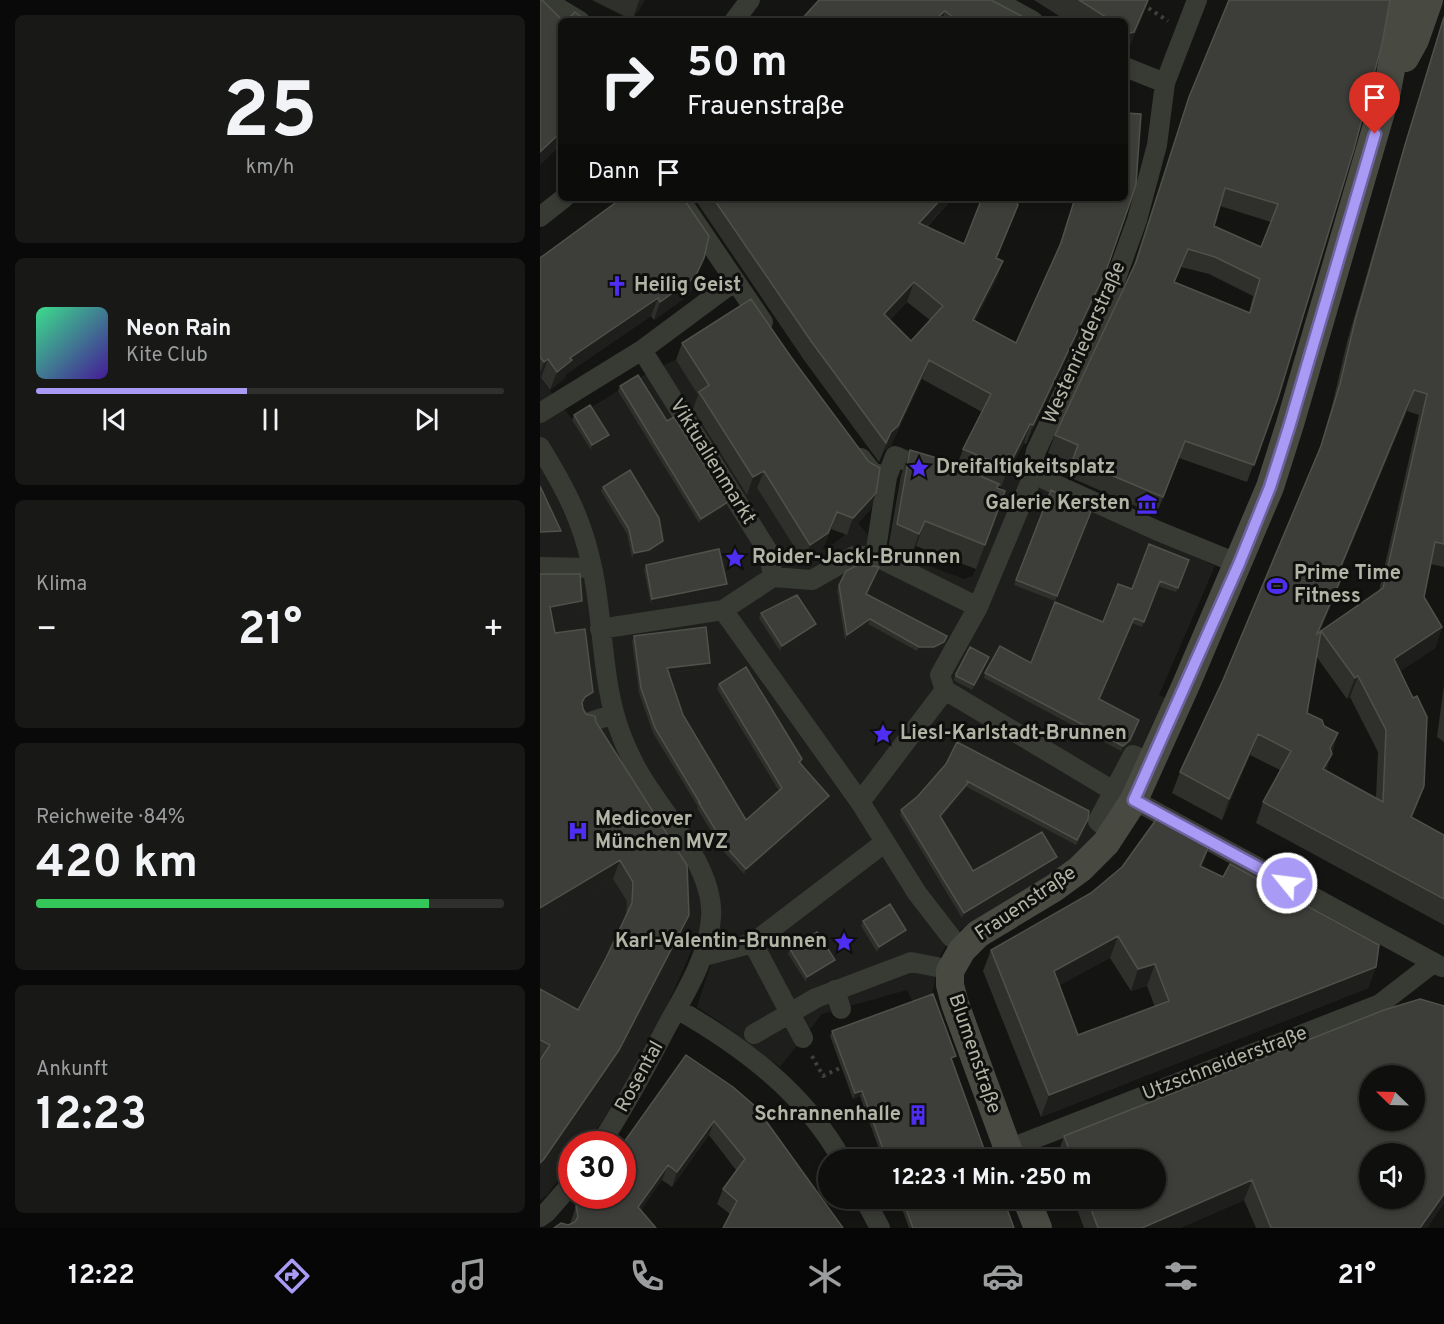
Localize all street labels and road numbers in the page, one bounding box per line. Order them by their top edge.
street label: Westenriederstraße [1037,258,1133,428]
street label: Viktualienmarkt [663,394,761,530]
street label: Frauenstraße [970,861,1082,947]
street label: Blumenstraße [941,991,1007,1117]
street label: Utzschneiderstraße [1139,1021,1311,1107]
street label: Rosental [610,1037,670,1117]

